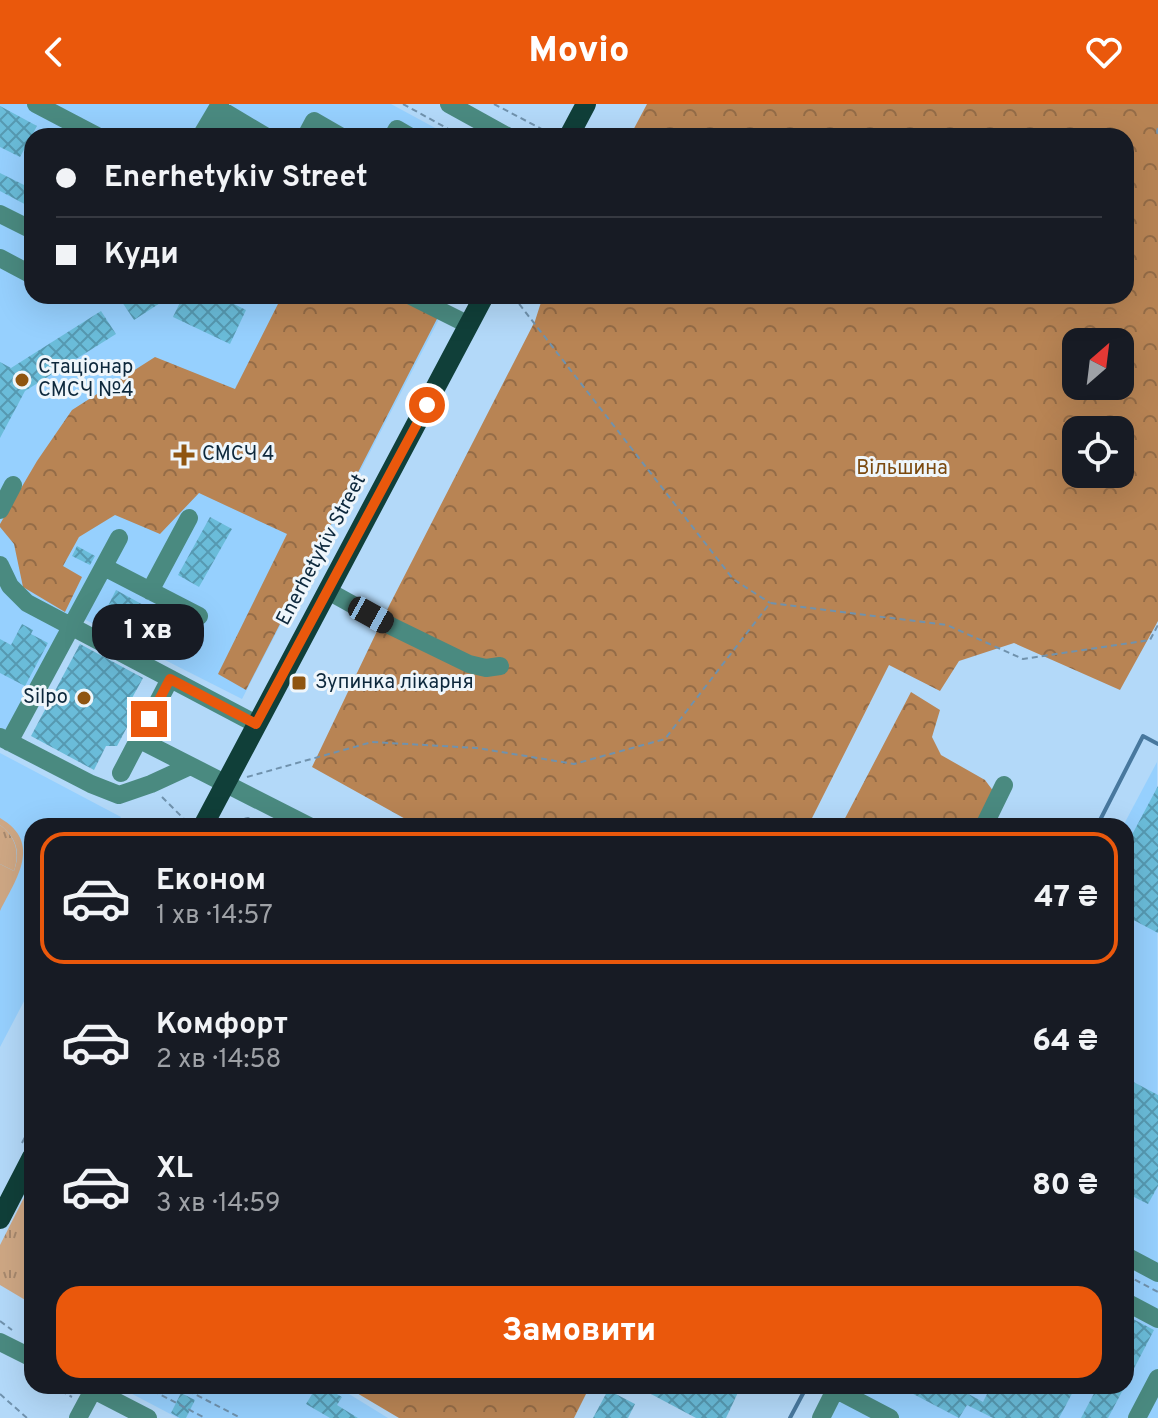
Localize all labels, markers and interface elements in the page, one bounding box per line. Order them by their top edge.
text: Movio [529,29,629,75]
icon: back [32,30,76,74]
icon: heart [1082,30,1126,74]
text: Enerhetykiv Street [104,160,368,197]
text: Куди [104,237,179,274]
north arrow [1062,328,1134,400]
map controls [1062,328,1134,488]
place label: Стаціонар СМСЧ №4 [38,355,134,404]
marker: Стаціонар СМСЧ №4 [13,371,31,389]
route start [409,387,445,423]
button: locate [1062,416,1134,488]
place label: СМСЧ 4 [202,442,274,468]
marker: СМСЧ 4 [173,444,195,466]
park label: Вільшина [856,456,948,482]
street label: Enerhetykiv Street [271,470,373,630]
car [344,593,398,637]
callout: 1 хв [93,603,205,659]
text: 1 хв [124,615,172,648]
place label: Зупинка лікарня [315,670,474,696]
marker: Зупинка лікарня [290,674,308,692]
place label: Silpo [23,685,68,711]
marker: Silpo [75,689,93,707]
route end [131,701,167,737]
icon: car [60,862,132,934]
text: Економ [156,863,266,900]
text: 47 ₴ [1034,880,1098,917]
text: 1 хв · 14:57 [156,900,273,933]
icon: car [60,1006,132,1078]
text: Комфорт [156,1007,288,1044]
text: 64 ₴ [1032,1024,1098,1061]
text: 2 хв · 14:58 [156,1044,282,1077]
icon: car [60,1150,132,1222]
text: XL [156,1151,193,1188]
text: 80 ₴ [1032,1168,1098,1205]
text: 3 хв · 14:59 [156,1188,281,1221]
button: Замовити [56,1286,1102,1378]

